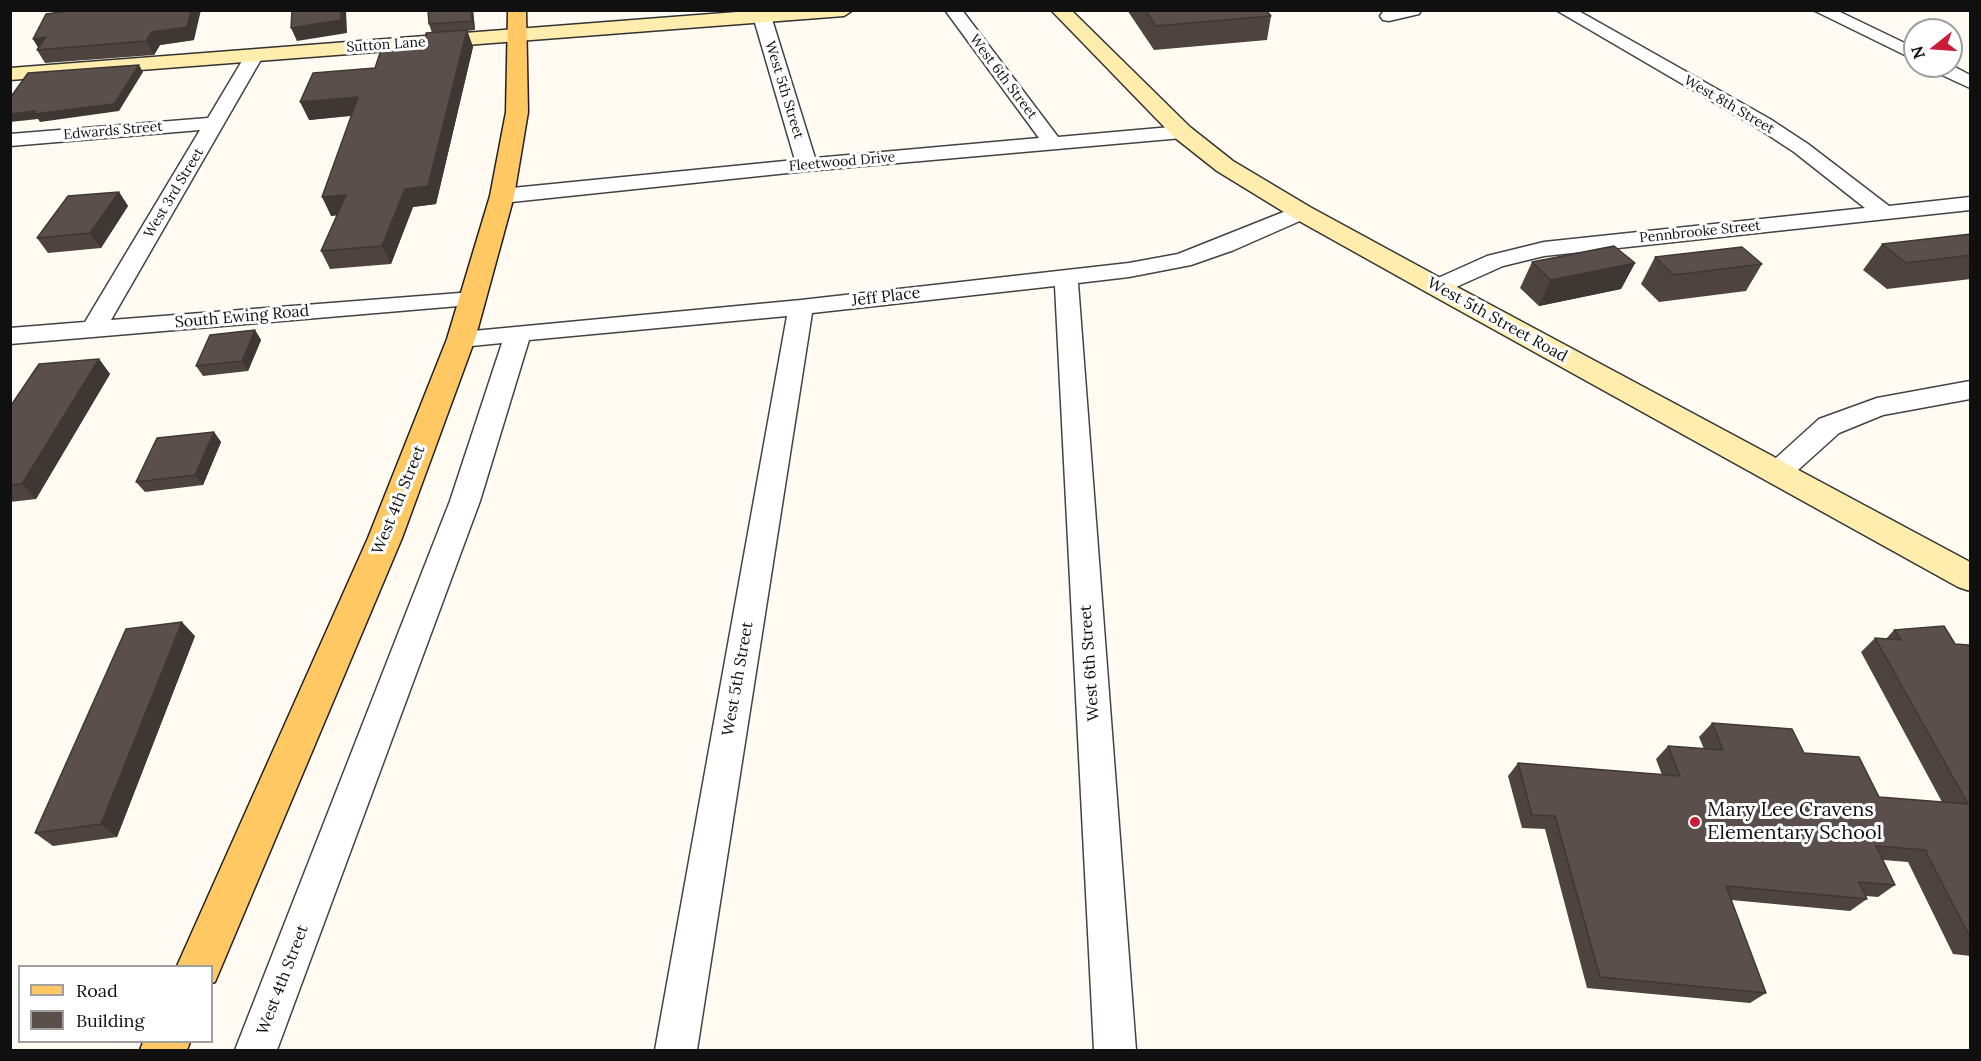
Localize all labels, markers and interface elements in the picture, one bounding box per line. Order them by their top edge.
north arrow [1903,18,1963,78]
street label: West 6th Street [966,31,1040,123]
street label: Sutton Lane [346,34,426,56]
street label: West 5th Street [761,39,807,141]
text: N [1906,44,1929,62]
street label: West 8th Street [1681,72,1777,138]
street label: Edwards Street [63,118,163,144]
street label: West 3rd Street [141,145,207,241]
street label: Fleetwood Drive [788,149,896,175]
street label: Pennbrooke Street [1639,217,1761,247]
street label: West 5th Street Road [1424,274,1570,366]
street label: Jeff Place [851,283,921,311]
street label: South Ewing Road [174,302,310,332]
street label: West 4th Street [368,443,430,557]
street label: West 6th Street [1076,604,1104,722]
street label: West 5th Street [718,620,758,738]
place label: Mary Lee Cravens Elementary School [1707,798,1882,845]
marker: Mary Lee Cravens Elementary School [1688,815,1702,829]
street label: West 4th Street [253,923,313,1037]
legend [18,965,213,1043]
text: Road [76,979,118,1002]
text: Building [76,1009,144,1032]

